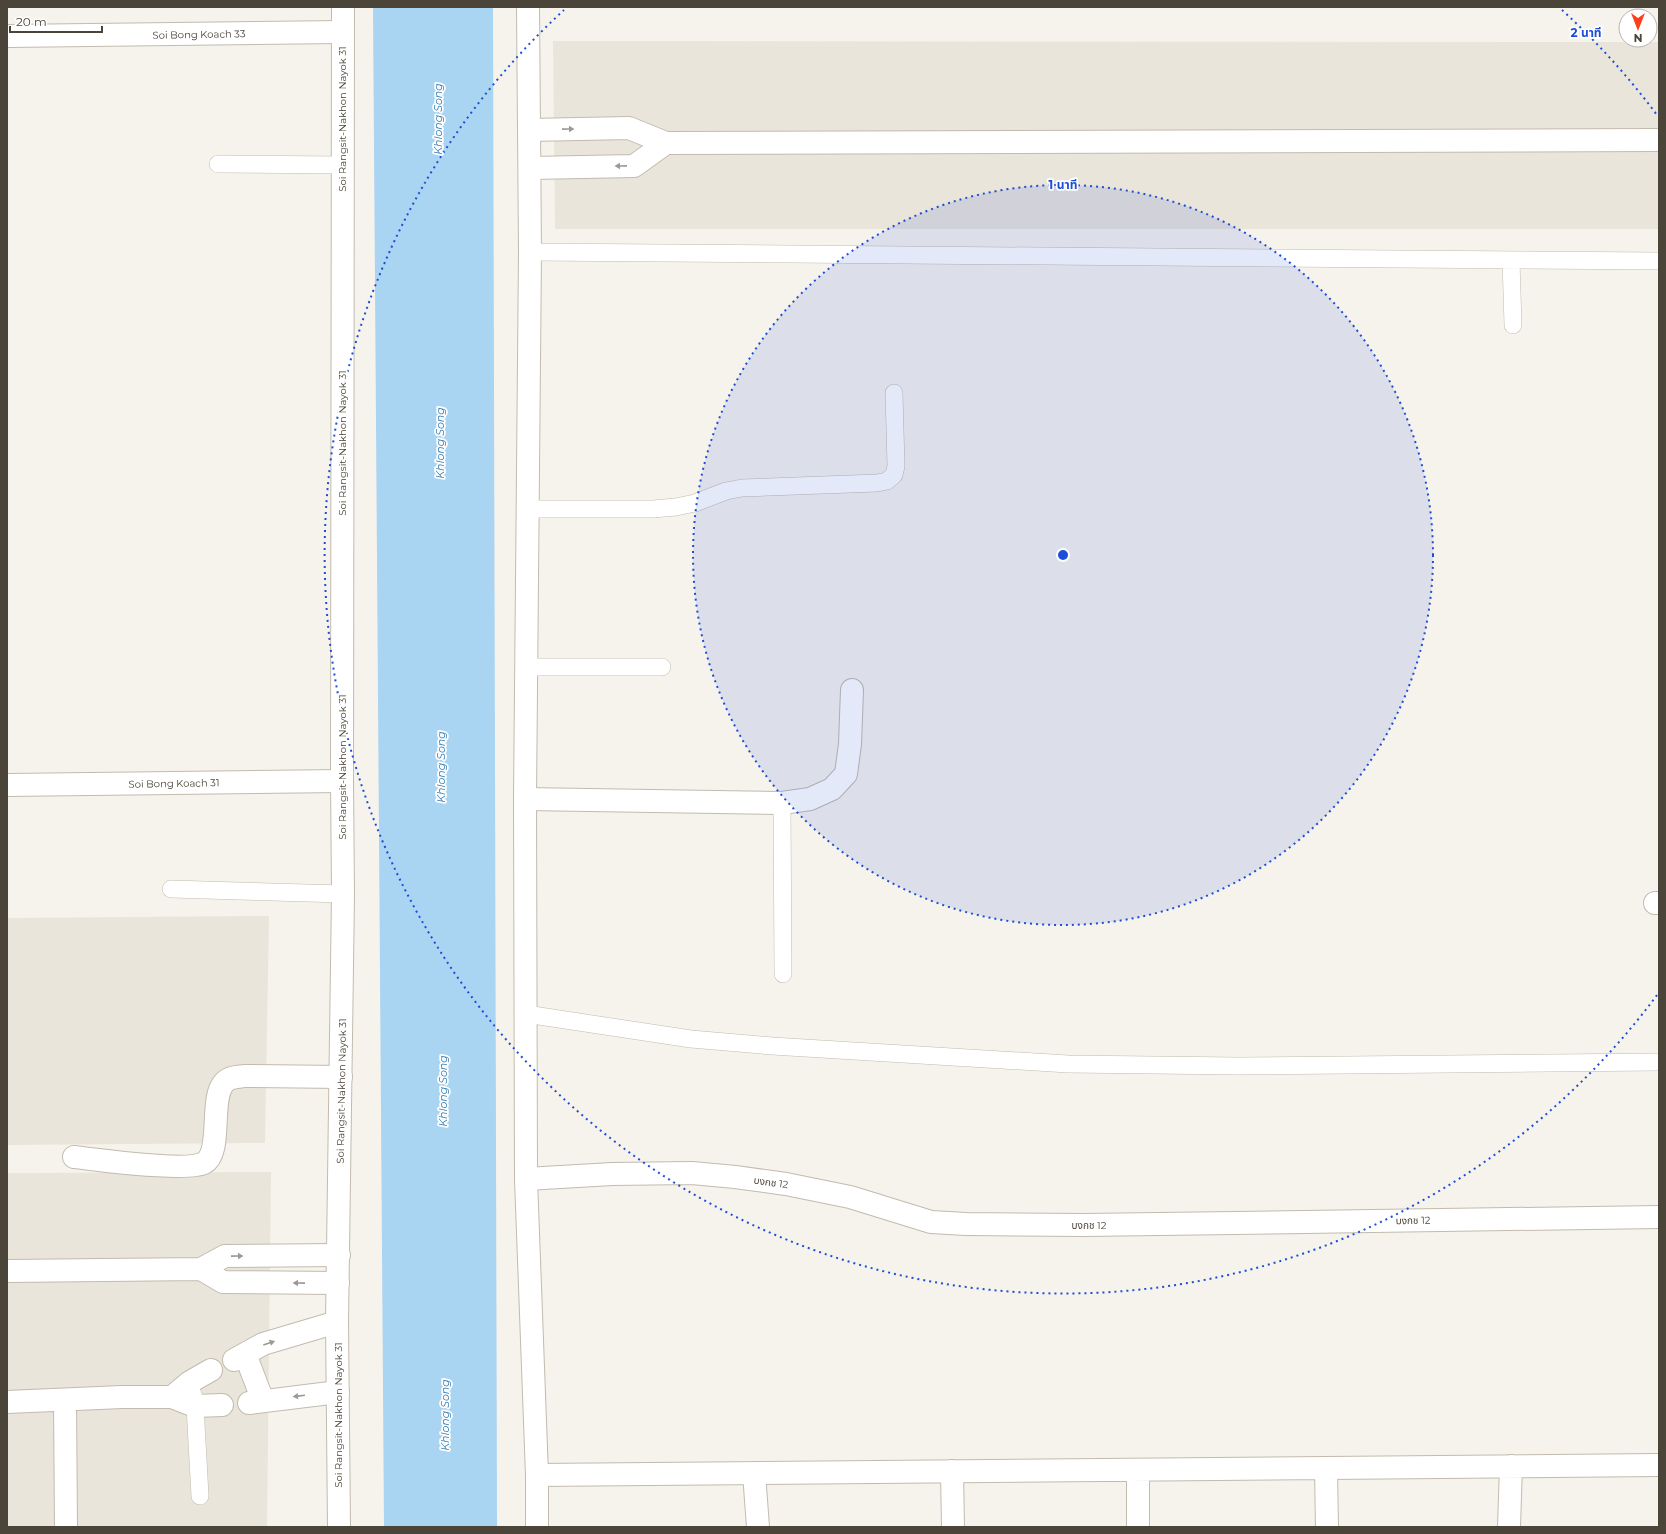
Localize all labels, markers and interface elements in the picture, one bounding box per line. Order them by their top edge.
scale bar [10,8,102,34]
north arrow [1618,8,1658,48]
text: 20 m [16,14,47,29]
text: 2 นาที [1570,25,1602,40]
street label: Soi Bong Koach 33 [152,27,246,42]
text: N [1634,31,1642,45]
street label: Soi Rangsit-Nakhon Nayok 31 [336,46,349,192]
water label: Khlong Song [431,83,445,155]
one-way arrow [562,126,575,132]
one-way arrow [615,163,627,170]
text: 1 นาที [1049,177,1077,192]
street label: Soi Rangsit-Nakhon Nayok 31 [336,370,349,516]
water label: Khlong Song [433,407,447,479]
centre of rings [1056,548,1070,562]
street label: Soi Rangsit-Nakhon Nayok 31 [336,694,349,840]
water label: Khlong Song [434,731,448,803]
street label: Soi Bong Koach 31 [128,776,220,791]
street label: Soi Rangsit-Nakhon Nayok 31 [334,1018,349,1164]
water label: Khlong Song [436,1055,450,1127]
street label: บงกช 12 [753,1174,789,1191]
street label: บงกช 12 [1395,1214,1431,1227]
street label: บงกช 12 [1072,1219,1107,1232]
one-way arrow [231,1253,244,1259]
one-way arrow [293,1279,305,1286]
one-way arrow [263,1339,275,1345]
street label: Soi Rangsit-Nakhon Nayok 31 [332,1342,345,1488]
water label: Khlong Song [438,1379,452,1451]
one-way arrow [293,1393,305,1400]

